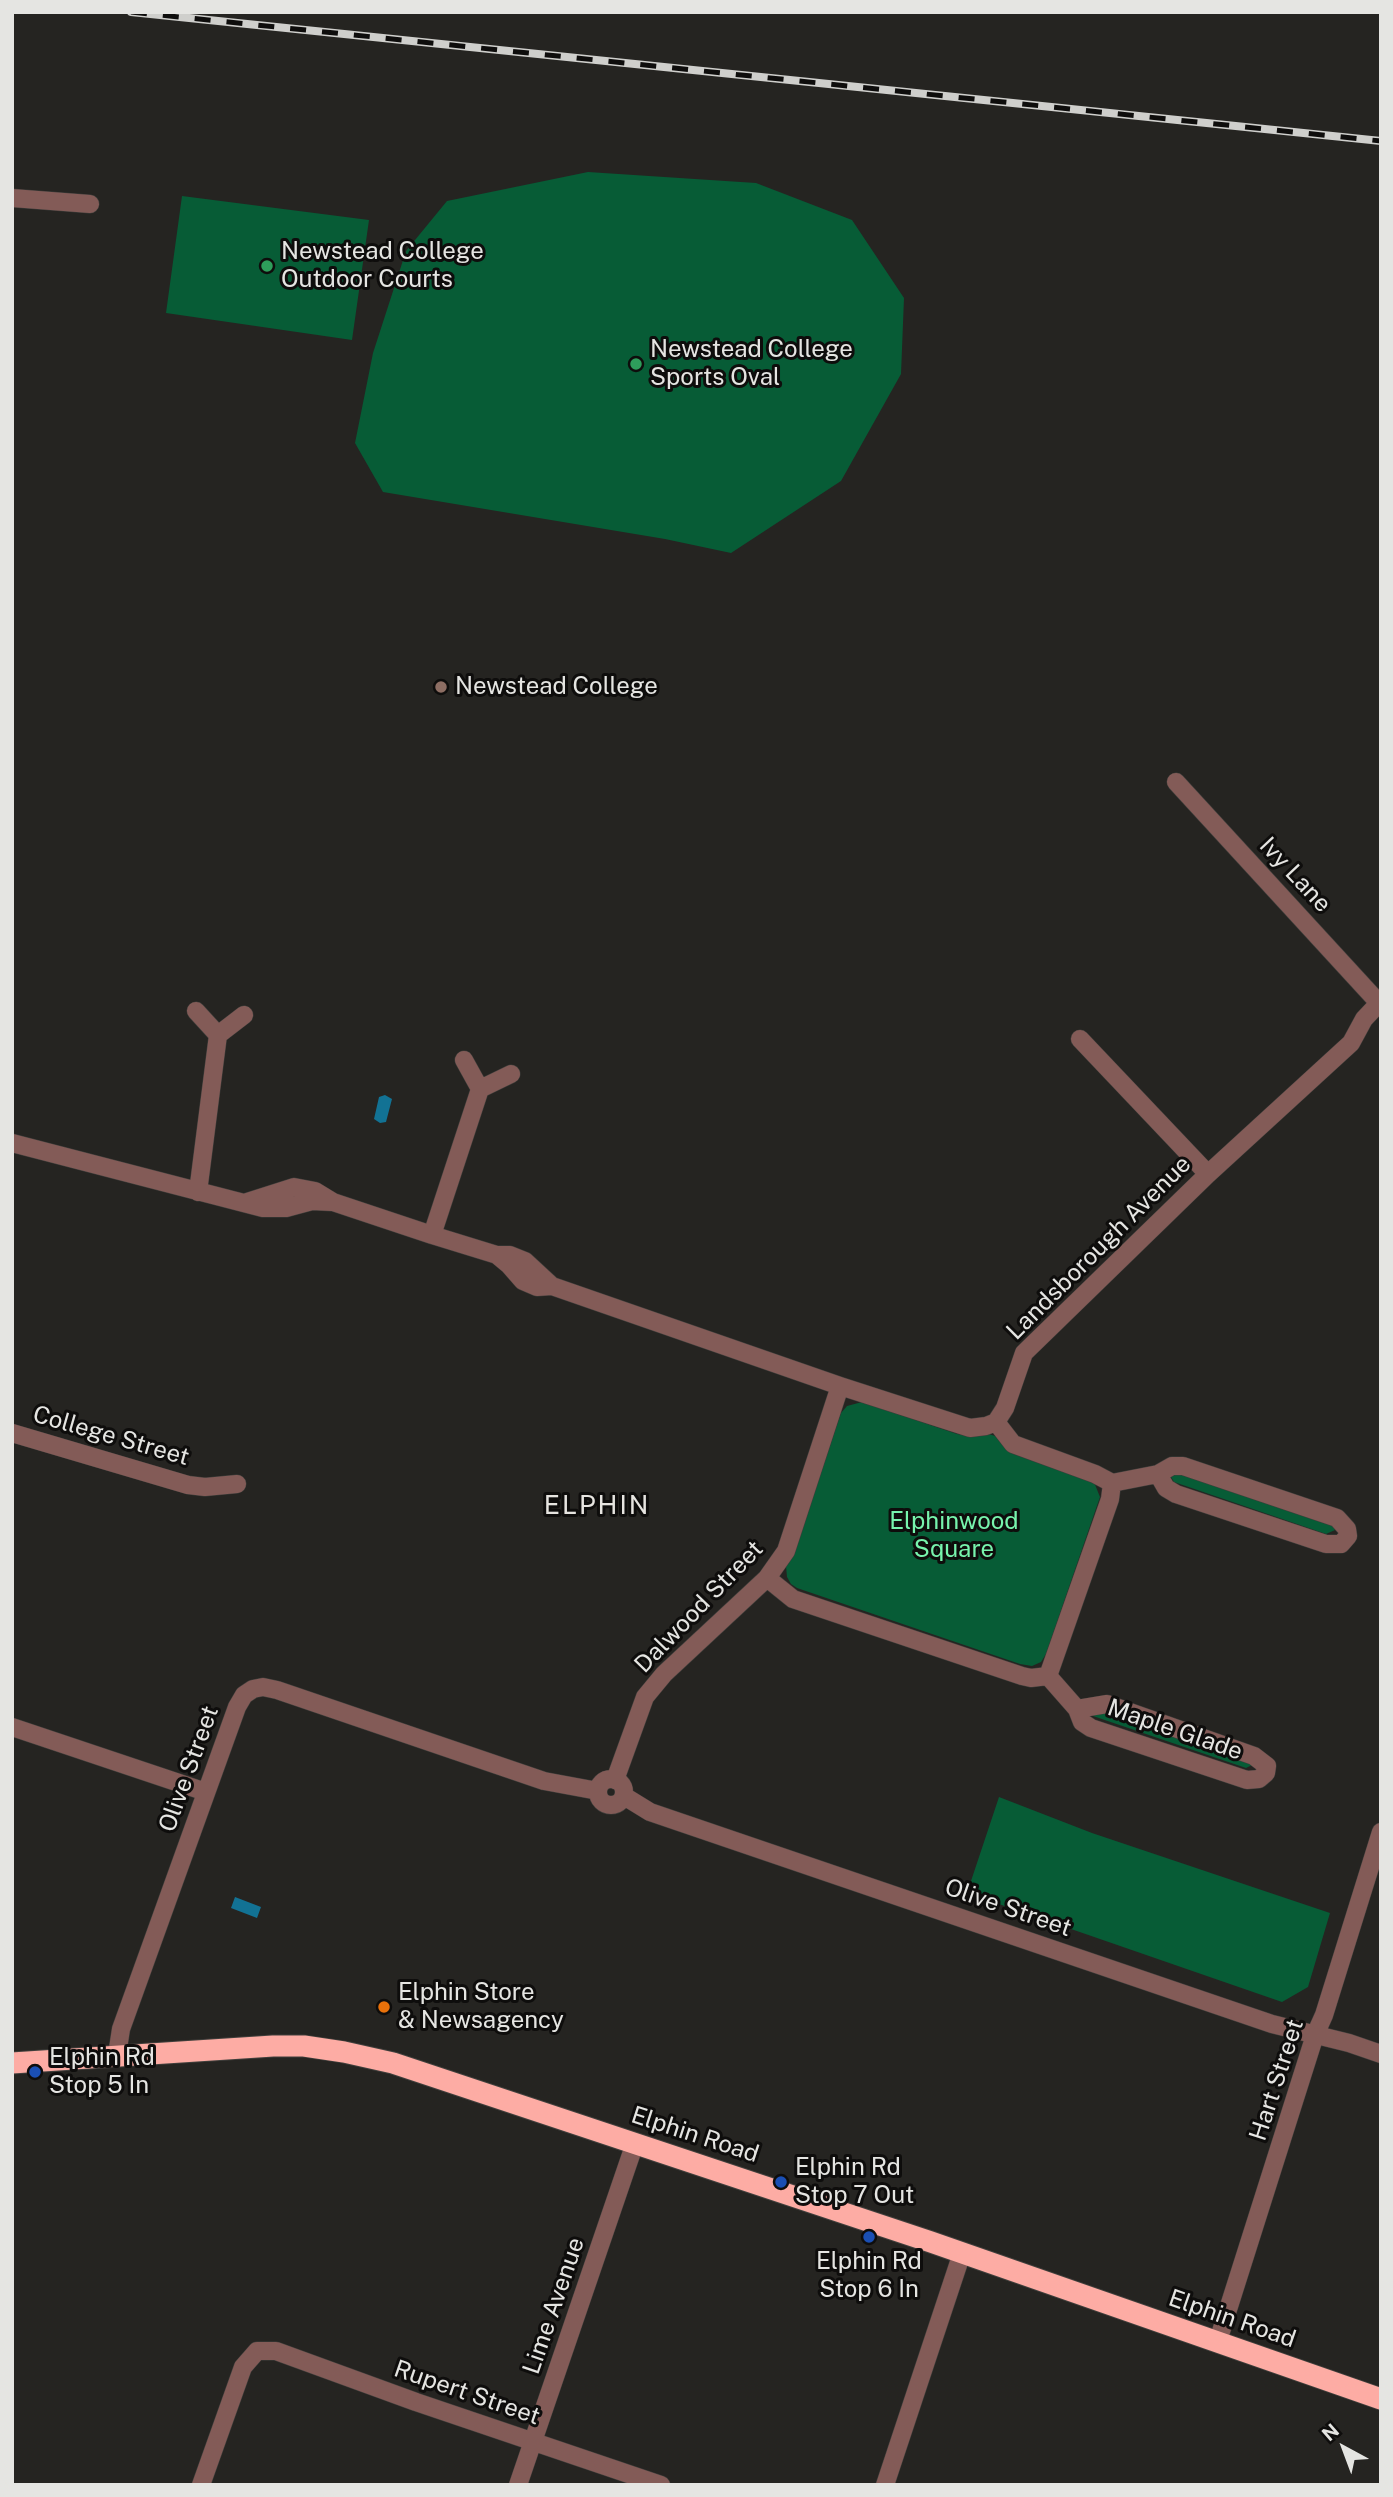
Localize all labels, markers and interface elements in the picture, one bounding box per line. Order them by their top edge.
place label: Newstead College Outdoor Courts [281,238,484,294]
marker: Newstead College Outdoor Courts [259,258,275,274]
place label: Newstead College Sports Oval [650,336,853,392]
marker: Newstead College Sports Oval [628,356,644,372]
place label: Newstead College [455,673,658,701]
marker: Newstead College [433,679,449,695]
street label: Ivy Lane [1253,832,1337,918]
street label: Landsborough Avenue [1001,1150,1197,1346]
street label: College Street [30,1400,192,1472]
district label: ELPHIN [544,1490,650,1522]
park label: Elphinwood Square [889,1508,1019,1564]
street label: Dalwood Street [629,1535,769,1679]
street label: Maple Glade [1104,1693,1246,1767]
street label: Olive Street [153,1702,225,1836]
street label: Olive Street [941,1873,1075,1943]
place label: Elphin Store & Newsagency [398,1979,564,2035]
marker: Elphin Store & Newsagency [376,1999,392,2015]
street label: Hart Street [1244,2016,1310,2144]
place label: Elphin Rd Stop 5 In [49,2044,155,2100]
marker: Elphin Rd Stop 5 In [27,2064,43,2080]
street label: Elphin Road [628,2101,762,2169]
place label: Elphin Rd Stop 7 Out [795,2154,914,2210]
marker: Elphin Rd Stop 7 Out [773,2174,789,2190]
marker: Elphin Rd Stop 6 In [861,2229,877,2245]
street label: Lime Avenue [517,2234,591,2378]
place label: Elphin Rd Stop 6 In [816,2248,922,2304]
street label: Elphin Road [1165,2284,1299,2354]
street label: Rupert Street [390,2355,544,2431]
north arrow [1309,2413,1379,2483]
text: N [1317,2419,1343,2445]

